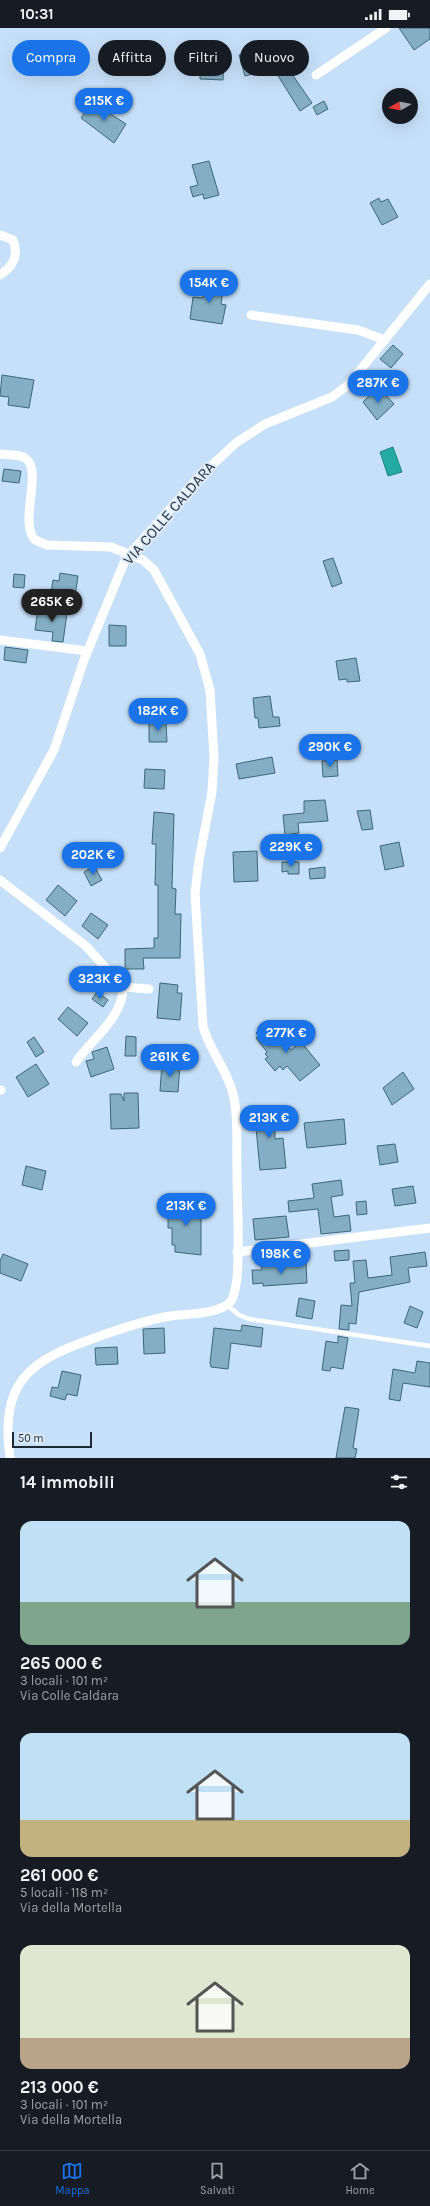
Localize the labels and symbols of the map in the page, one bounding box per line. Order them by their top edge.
pin: 215K € [71,88,137,122]
north arrow [382,88,418,124]
pin: 154K € [176,270,242,304]
pin: 287K € [345,370,411,404]
street label: VIA COLLE CALDARA [119,457,219,568]
pin: 265K € [19,589,85,623]
pin: 182K € [125,698,191,732]
pin: 290K € [297,734,363,768]
pin: 229K € [258,834,324,868]
pin: 202K € [60,842,126,876]
pin: 323K € [67,966,133,1000]
pin: 277K € [253,1020,319,1054]
pin: 261K € [137,1044,203,1078]
pin: 213K € [236,1105,302,1139]
pin: 213K € [153,1193,219,1227]
pin: 198K € [248,1241,314,1275]
scale bar [12,1430,92,1449]

